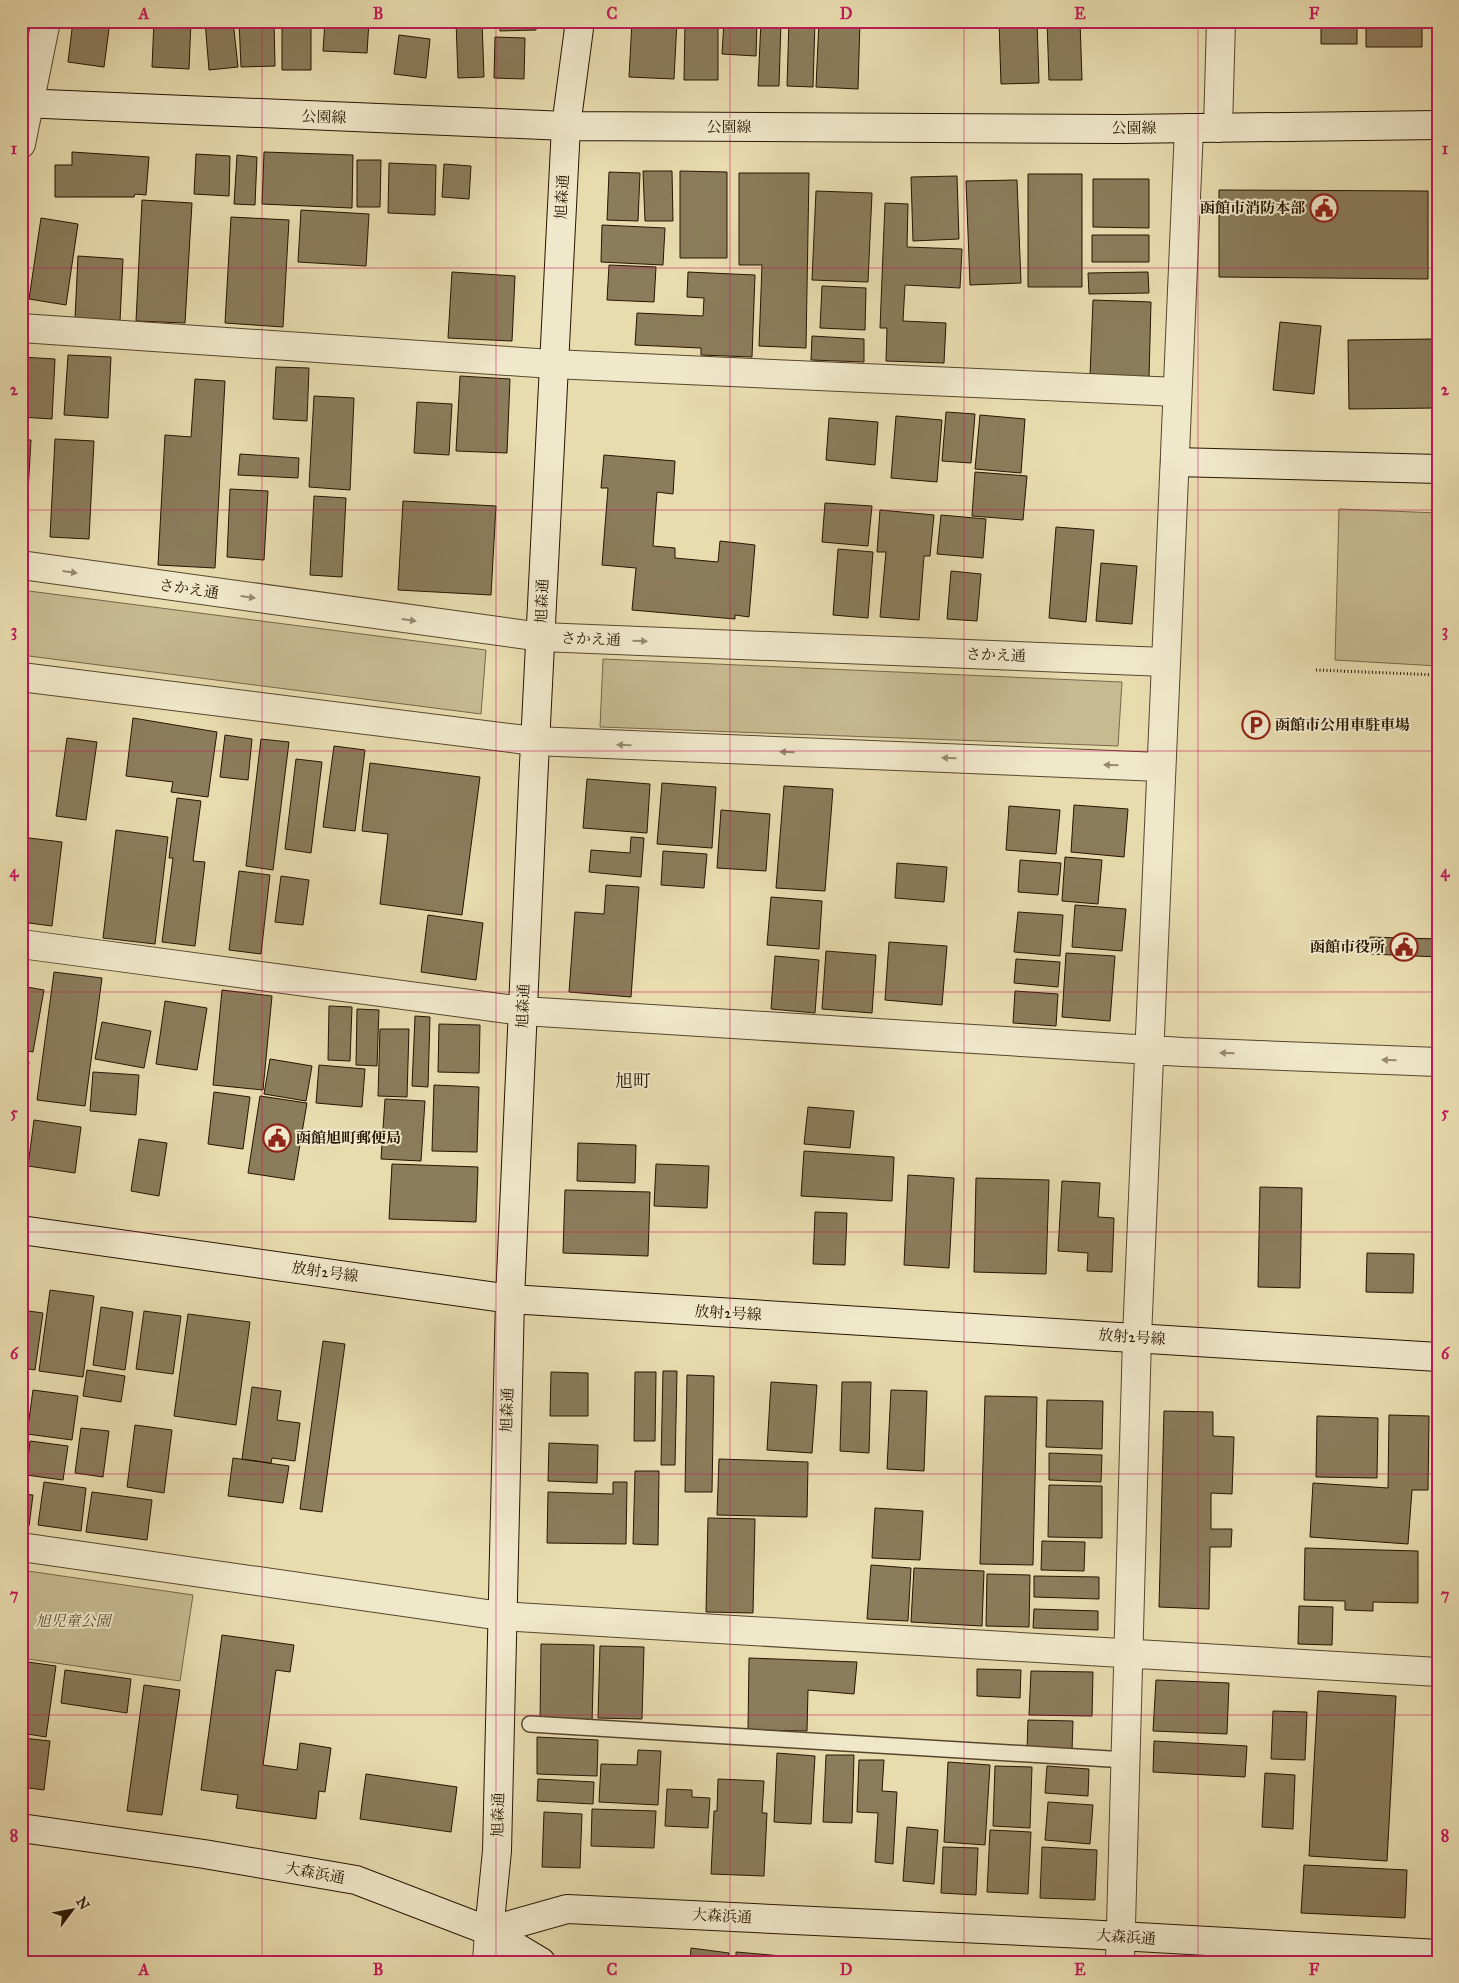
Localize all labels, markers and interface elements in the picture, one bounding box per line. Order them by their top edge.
text: A [138,4,150,23]
text: B [373,4,383,23]
text: C [607,4,618,23]
text: D [840,4,853,23]
text: E [1074,4,1086,23]
text: F [1309,4,1320,23]
street label: 公園線 [301,107,347,127]
street label: 公園線 [706,118,752,136]
street label: 公園線 [1111,119,1157,137]
text: 1 [11,139,18,158]
text: 1 [1442,139,1449,158]
street label: 旭森通 [552,174,572,220]
public building icon: 函館市消防本部 [1309,193,1339,223]
place label: 函館市消防本部 [1200,199,1306,217]
text: 2 [10,380,19,399]
text: 2 [1441,380,1450,399]
one-way arrow [62,568,78,576]
street label: さかえ通 [158,576,220,602]
street label: 旭森通 [532,578,552,624]
one-way arrow [240,593,256,601]
one-way arrow [401,616,417,624]
text: 3 [11,621,17,641]
text: 3 [1442,621,1448,641]
street label: さかえ通 [561,629,621,649]
one-way arrow [632,638,648,646]
street label: さかえ通 [966,645,1026,665]
parking icon: 函館市公用車駐車場 [1241,710,1271,740]
place label: 函館市公用車駐車場 [1275,716,1410,734]
one-way arrow [616,741,632,749]
one-way arrow [778,747,794,755]
one-way arrow [941,754,957,762]
one-way arrow [1103,761,1119,769]
text: 4 [10,862,20,882]
text: 4 [1441,862,1451,882]
public building icon: 函館市役所 [1389,932,1419,962]
place label: 函館市役所 [1310,938,1385,956]
street label: 旭森通 [513,983,533,1029]
one-way arrow [1218,1049,1234,1057]
one-way arrow [1381,1056,1397,1064]
district label: 旭町 [615,1070,651,1092]
text: 5 [10,1103,18,1122]
text: 5 [1441,1103,1449,1122]
public building icon: 函館旭町郵便局 [262,1123,292,1153]
place label: 函館旭町郵便局 [296,1129,401,1147]
street label: 放射2号線 [290,1258,360,1286]
street label: 放射2号線 [694,1302,762,1324]
street label: 放射2号線 [1098,1326,1166,1348]
text: 6 [10,1344,19,1363]
text: 6 [1441,1344,1450,1363]
street label: 旭森通 [497,1387,517,1433]
text: 7 [10,1585,19,1604]
text: 7 [1441,1585,1450,1604]
park label: 旭児童公園 [35,1612,113,1630]
street label: 旭森通 [489,1792,507,1838]
text: 8 [10,1826,18,1845]
text: 8 [1441,1826,1449,1845]
street label: 大森浜通 [284,1859,346,1887]
north arrow [48,1886,98,1936]
text: N [72,1894,93,1913]
street label: 大森浜通 [692,1905,752,1927]
street label: 大森浜通 [1095,1926,1157,1948]
text: A [138,1960,150,1979]
text: B [373,1960,383,1979]
text: C [607,1960,618,1979]
text: D [840,1960,853,1979]
text: E [1074,1960,1086,1979]
text: F [1309,1960,1320,1979]

